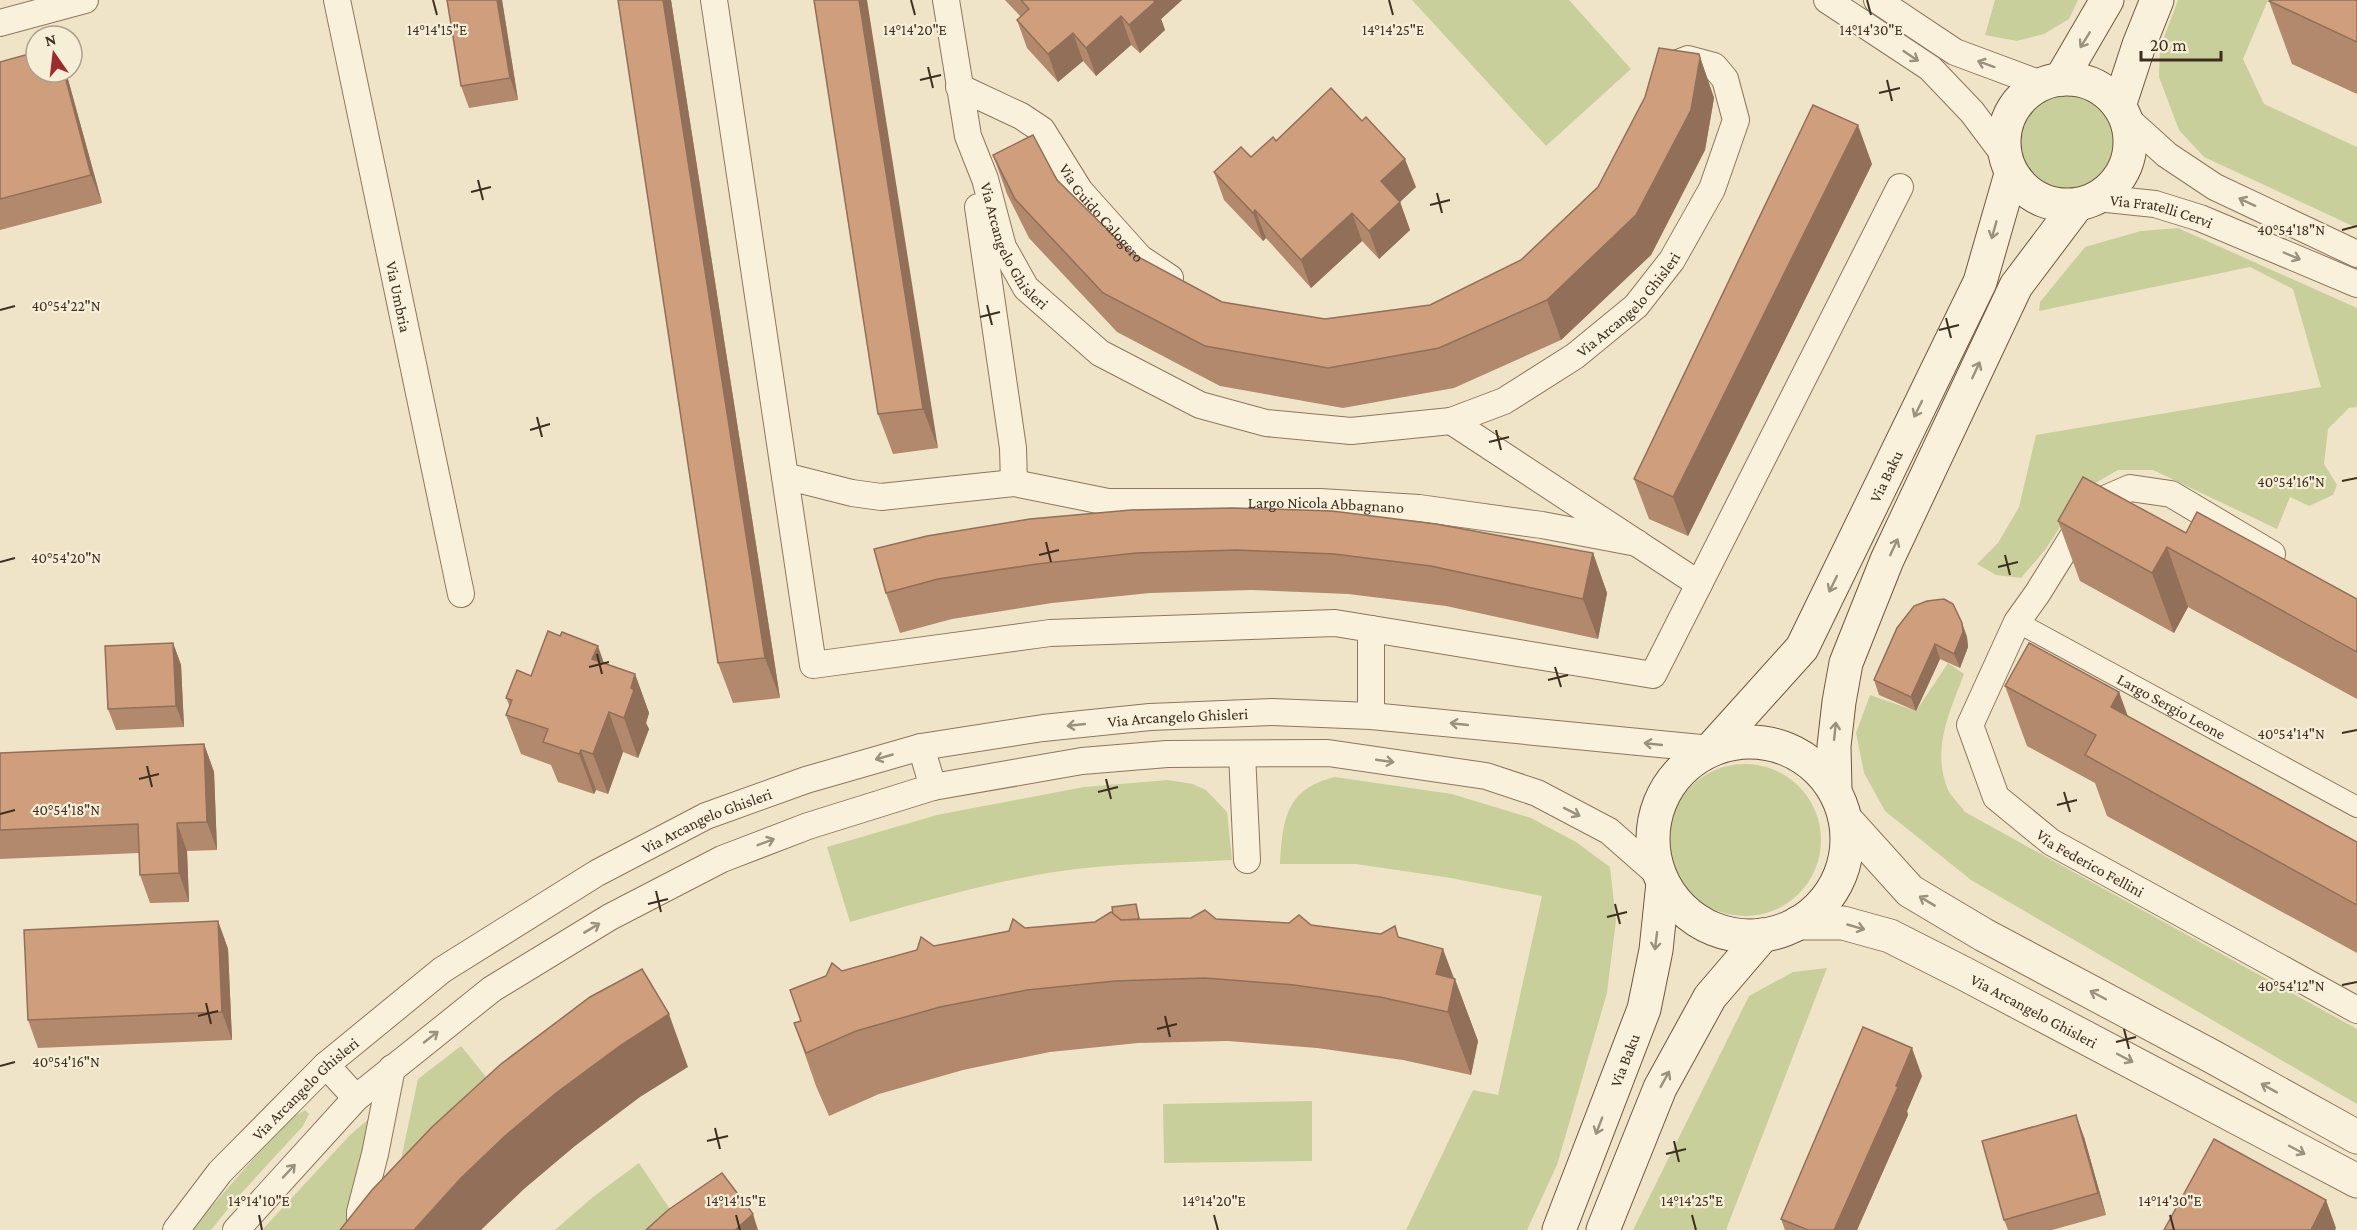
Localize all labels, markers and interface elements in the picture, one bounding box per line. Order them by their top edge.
text: 14°14'15"E [407,22,467,38]
text: 14°14'20"E [883,22,947,38]
text: 14°14'25"E [1362,22,1424,38]
text: 14°14'30"E [1839,22,1903,38]
north arrow [24,24,84,84]
scale bar [2141,24,2220,62]
text: N [43,30,58,49]
one-way arrow [2078,31,2090,48]
text: 20 m [2150,35,2187,55]
one-way arrow [1902,50,1919,62]
one-way arrow [1978,57,1996,68]
street label: Via Guido Calogero [1056,161,1147,265]
street label: Via Arcangelo Ghisleri [977,180,1052,313]
street label: Via Fratelli Cervi [2109,191,2215,231]
one-way arrow [2239,196,2257,207]
one-way arrow [1988,220,1999,239]
text: 40°54'18"N [2257,222,2325,238]
street label: Via Arcangelo Ghisleri [1573,250,1684,360]
one-way arrow [2283,251,2301,262]
street label: Via Umbria [383,260,414,334]
text: 40°54'22"N [31,298,101,314]
one-way arrow [1971,361,1983,379]
one-way arrow [1912,400,1924,417]
street label: Via Baku [1866,447,1906,505]
text: 40°54'16"N [2257,474,2325,490]
street label: Largo Nicola Abbagnano [1248,494,1405,516]
one-way arrow [1888,538,1900,556]
text: 40°54'20"N [31,550,101,566]
one-way arrow [1826,575,1838,593]
street label: Largo Sergio Leone [2114,670,2228,743]
street label: Via Arcangelo Ghisleri [1107,705,1248,730]
one-way arrow [1449,718,1469,729]
one-way arrow [1066,720,1086,731]
one-way arrow [1830,722,1841,742]
text: 40°54'14"N [2257,726,2325,742]
one-way arrow [1643,738,1663,749]
one-way arrow [875,752,894,764]
one-way arrow [1375,756,1395,767]
street label: Via Arcangelo Ghisleri [639,785,774,857]
text: 40°54'18"N [32,802,100,818]
one-way arrow [1563,806,1580,818]
street label: Via Federico Fellini [2033,826,2147,900]
one-way arrow [756,836,775,847]
one-way arrow [1919,895,1936,907]
one-way arrow [583,922,600,934]
one-way arrow [1846,922,1865,933]
one-way arrow [1651,931,1662,950]
street label: Via Arcangelo Ghisleri [1968,971,2100,1051]
text: 40°54'12"N [2257,978,2325,994]
one-way arrow [2090,989,2107,1001]
one-way arrow [422,1031,438,1044]
street label: Via Baku [1607,1031,1643,1089]
street label: Via Arcangelo Ghisleri [249,1034,362,1144]
one-way arrow [2116,1053,2134,1065]
text: 40°54'16"N [32,1054,100,1070]
one-way arrow [1660,1070,1671,1088]
one-way arrow [2261,1082,2278,1094]
one-way arrow [1593,1117,1604,1135]
one-way arrow [2288,1145,2306,1156]
one-way arrow [282,1163,296,1178]
text: 14°14'10"E [228,1193,290,1209]
text: 14°14'15"E [706,1193,766,1209]
text: 14°14'20"E [1182,1193,1246,1209]
text: 14°14'25"E [1661,1193,1723,1209]
text: 14°14'30"E [2138,1193,2202,1209]

